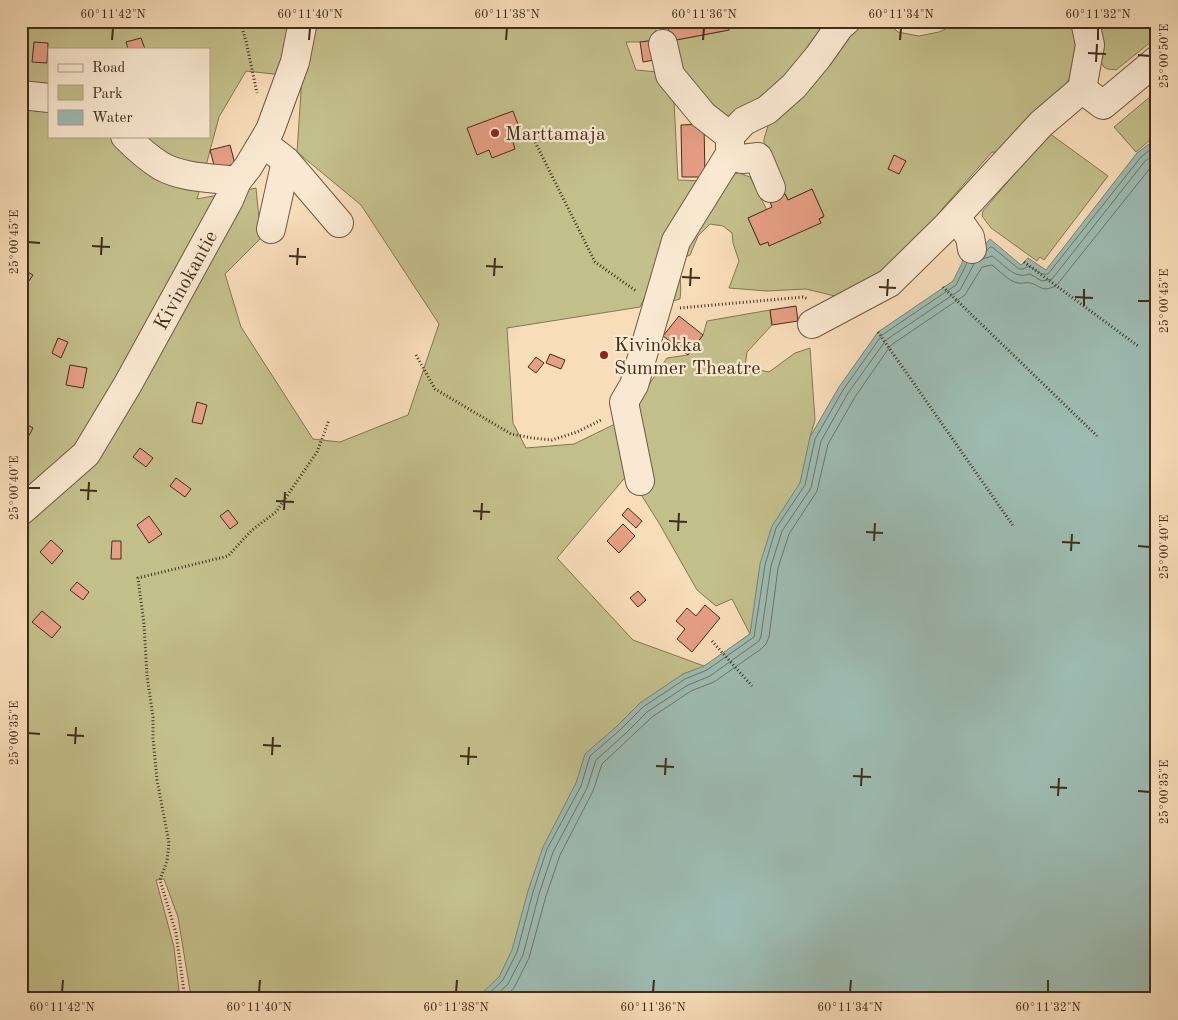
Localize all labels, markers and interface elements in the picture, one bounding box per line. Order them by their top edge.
text: 60°11'42"N [80,9,146,21]
text: 60°11'40"N [277,9,343,21]
text: 60°11'38"N [474,9,540,21]
text: 60°11'36"N [671,9,737,21]
text: 60°11'34"N [868,9,934,21]
text: 60°11'32"N [1065,9,1131,21]
text: 25°00'50"E [1158,24,1171,88]
legend [48,48,210,138]
text: Road [92,61,126,76]
text: Park [92,87,123,102]
text: Water [92,111,133,126]
place label: Marttamaja [505,125,606,145]
marker: Marttamaja [489,127,501,139]
text: 25°00'45"E [8,210,21,274]
street label: Kivinokantie [151,228,222,334]
text: 25°00'45"E [1158,269,1171,333]
place label: Kivinokka Summer Theatre [614,336,760,379]
marker: Kivinokka Summer Theatre [598,349,610,361]
text: 25°00'40"E [8,456,21,520]
text: 25°00'40"E [1158,515,1171,579]
text: 25°00'35"E [8,701,21,765]
text: 25°00'35"E [1158,760,1171,824]
text: 60°11'42"N [29,1002,95,1014]
text: 60°11'40"N [226,1002,292,1014]
text: 60°11'38"N [423,1002,489,1014]
text: 60°11'36"N [620,1002,686,1014]
text: 60°11'34"N [817,1002,883,1014]
text: 60°11'32"N [1015,1002,1081,1014]

